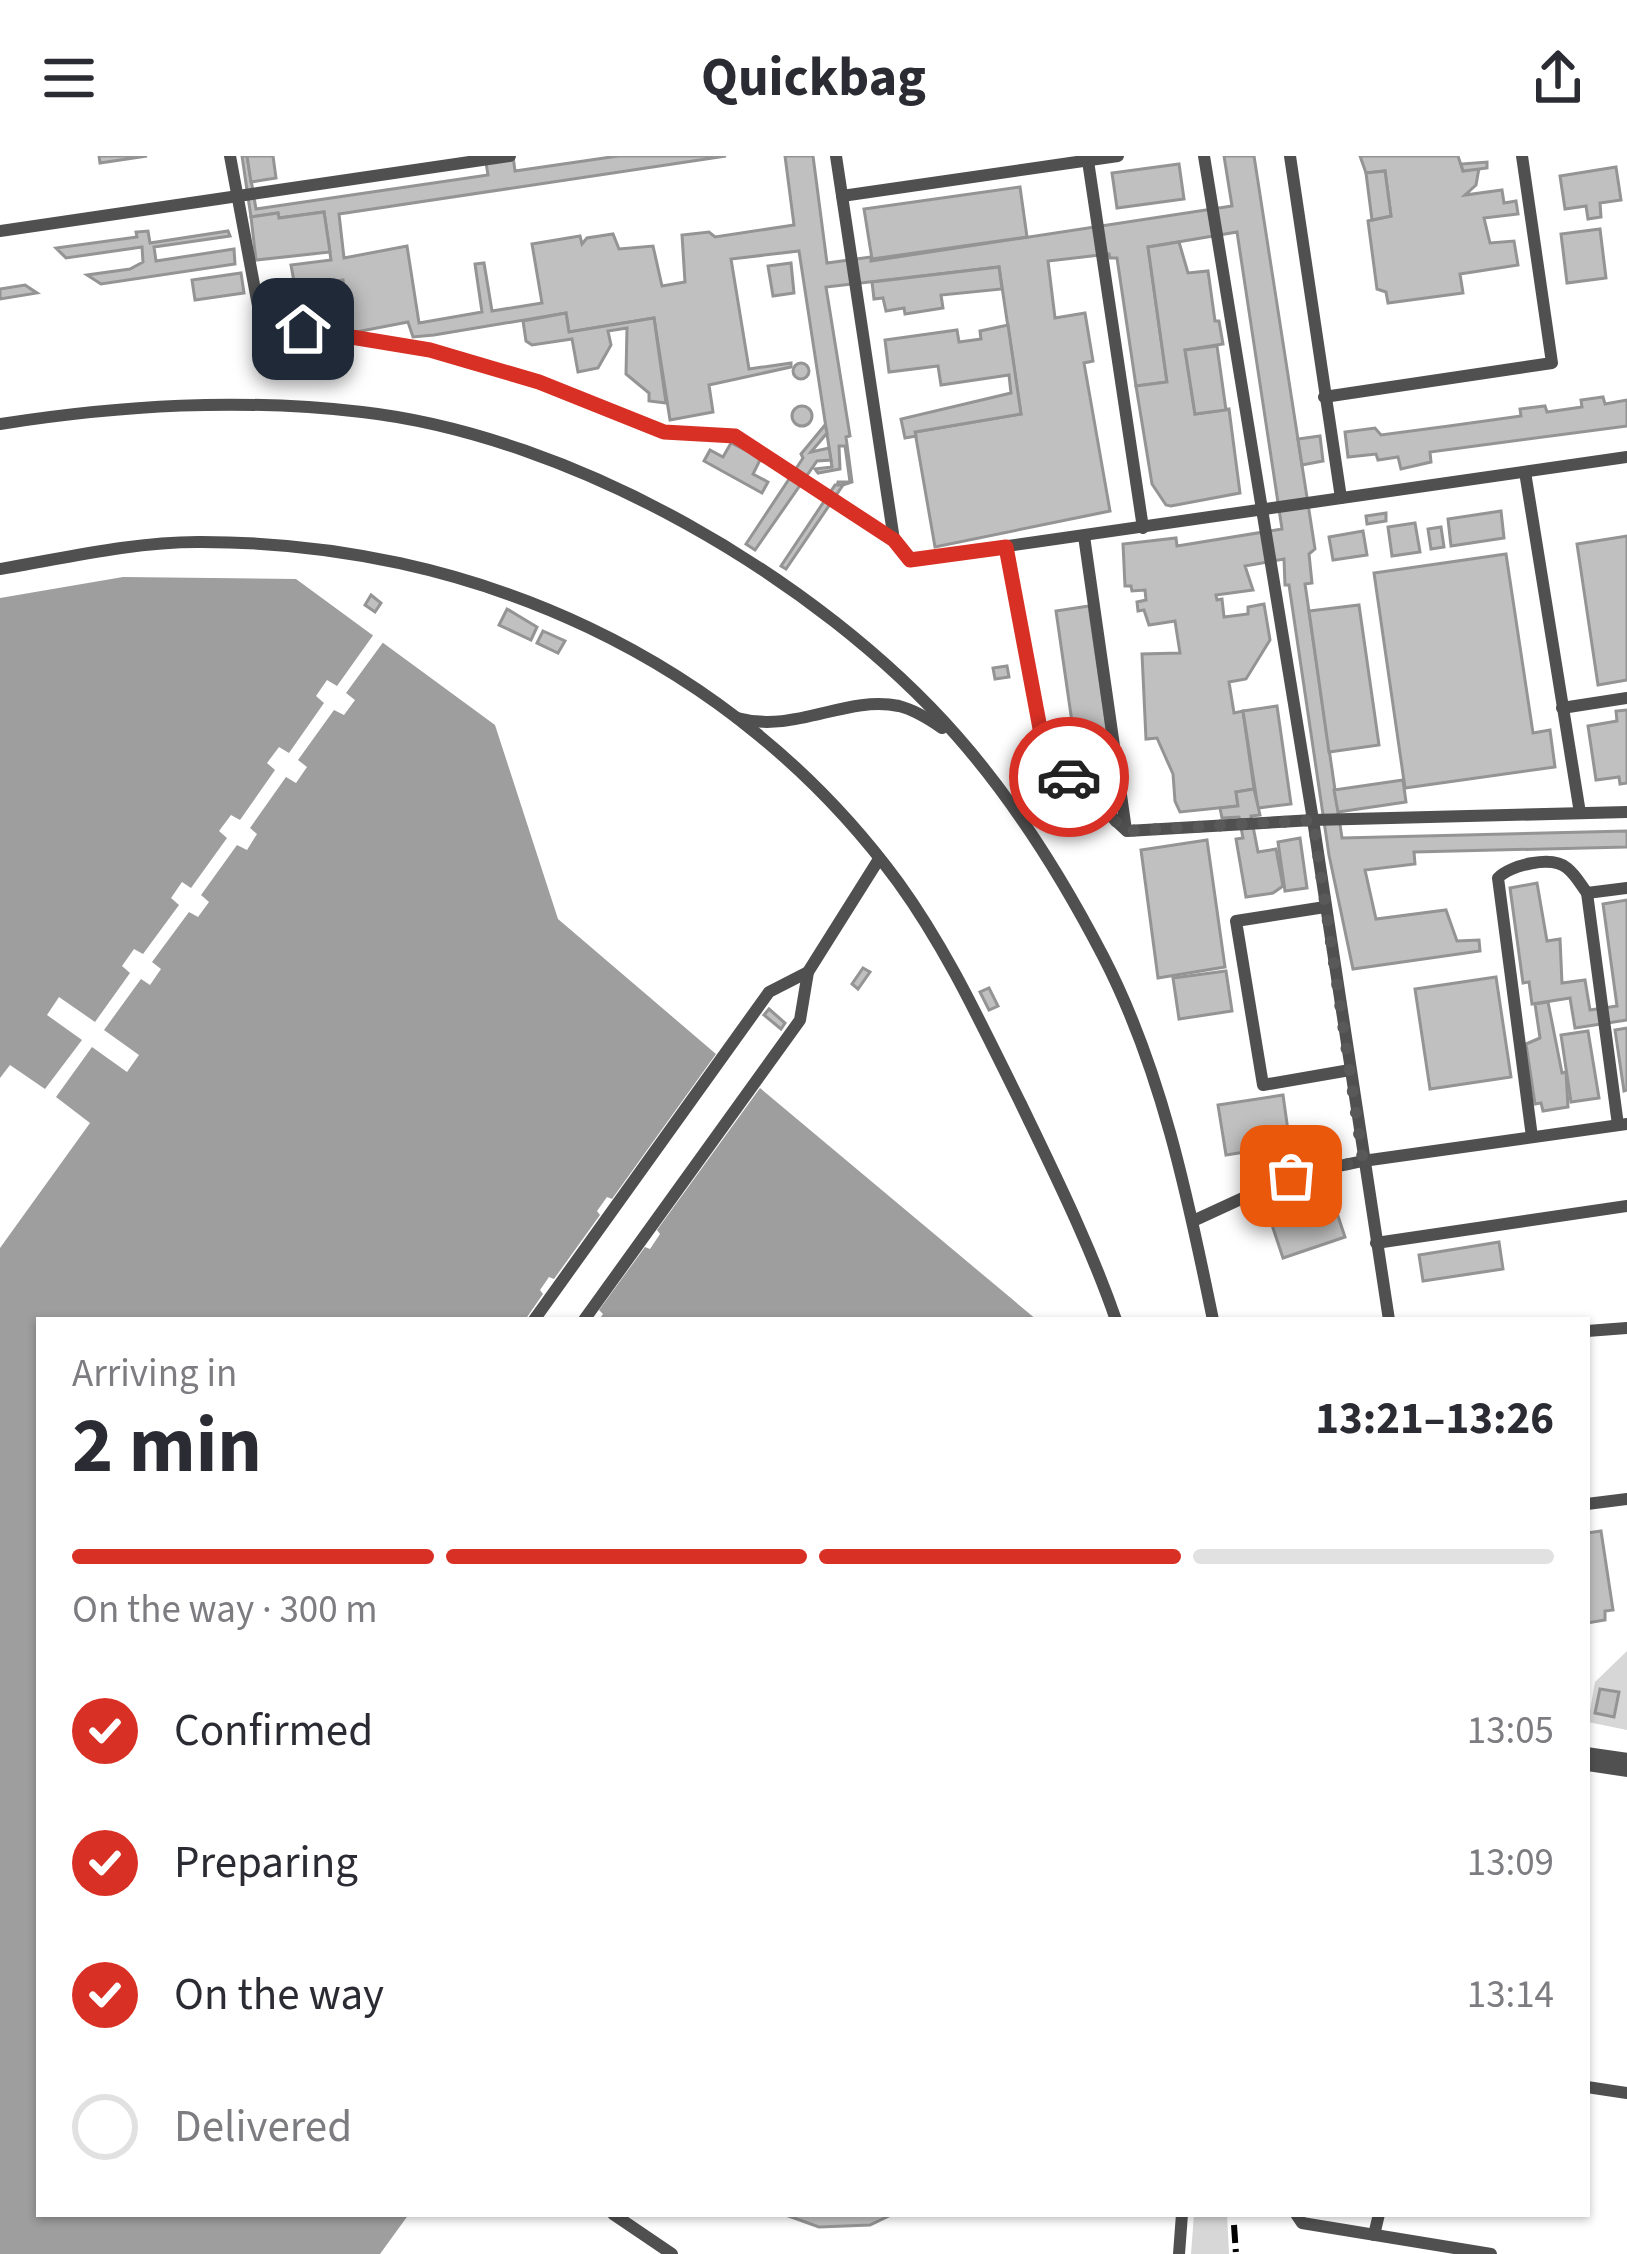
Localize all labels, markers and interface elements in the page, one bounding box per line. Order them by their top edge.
text: Quickbag [701,40,926,117]
icon: menu [36,45,102,111]
icon: share [1525,45,1591,111]
pin [252,278,354,380]
icon: home [270,296,336,362]
courier [1009,717,1129,837]
icon: car [1036,744,1102,810]
pin [1240,1125,1342,1227]
icon: bag [1258,1143,1324,1209]
text: Arriving in [72,1346,237,1402]
text: 13:21–13:26 [1315,1387,1554,1451]
text: 2 min [72,1391,262,1502]
text: On the way · 300 m [72,1582,378,1638]
icon: check [72,1698,138,1764]
text: Confirmed [174,1699,373,1763]
text: 13:05 [1467,1703,1554,1759]
icon: check [72,1830,138,1896]
text: Preparing [174,1831,358,1895]
text: 13:09 [1467,1835,1554,1891]
icon: check [72,1962,138,2028]
text: On the way [174,1963,384,2027]
text: 13:14 [1467,1967,1554,2023]
text: Delivered [174,2095,352,2159]

